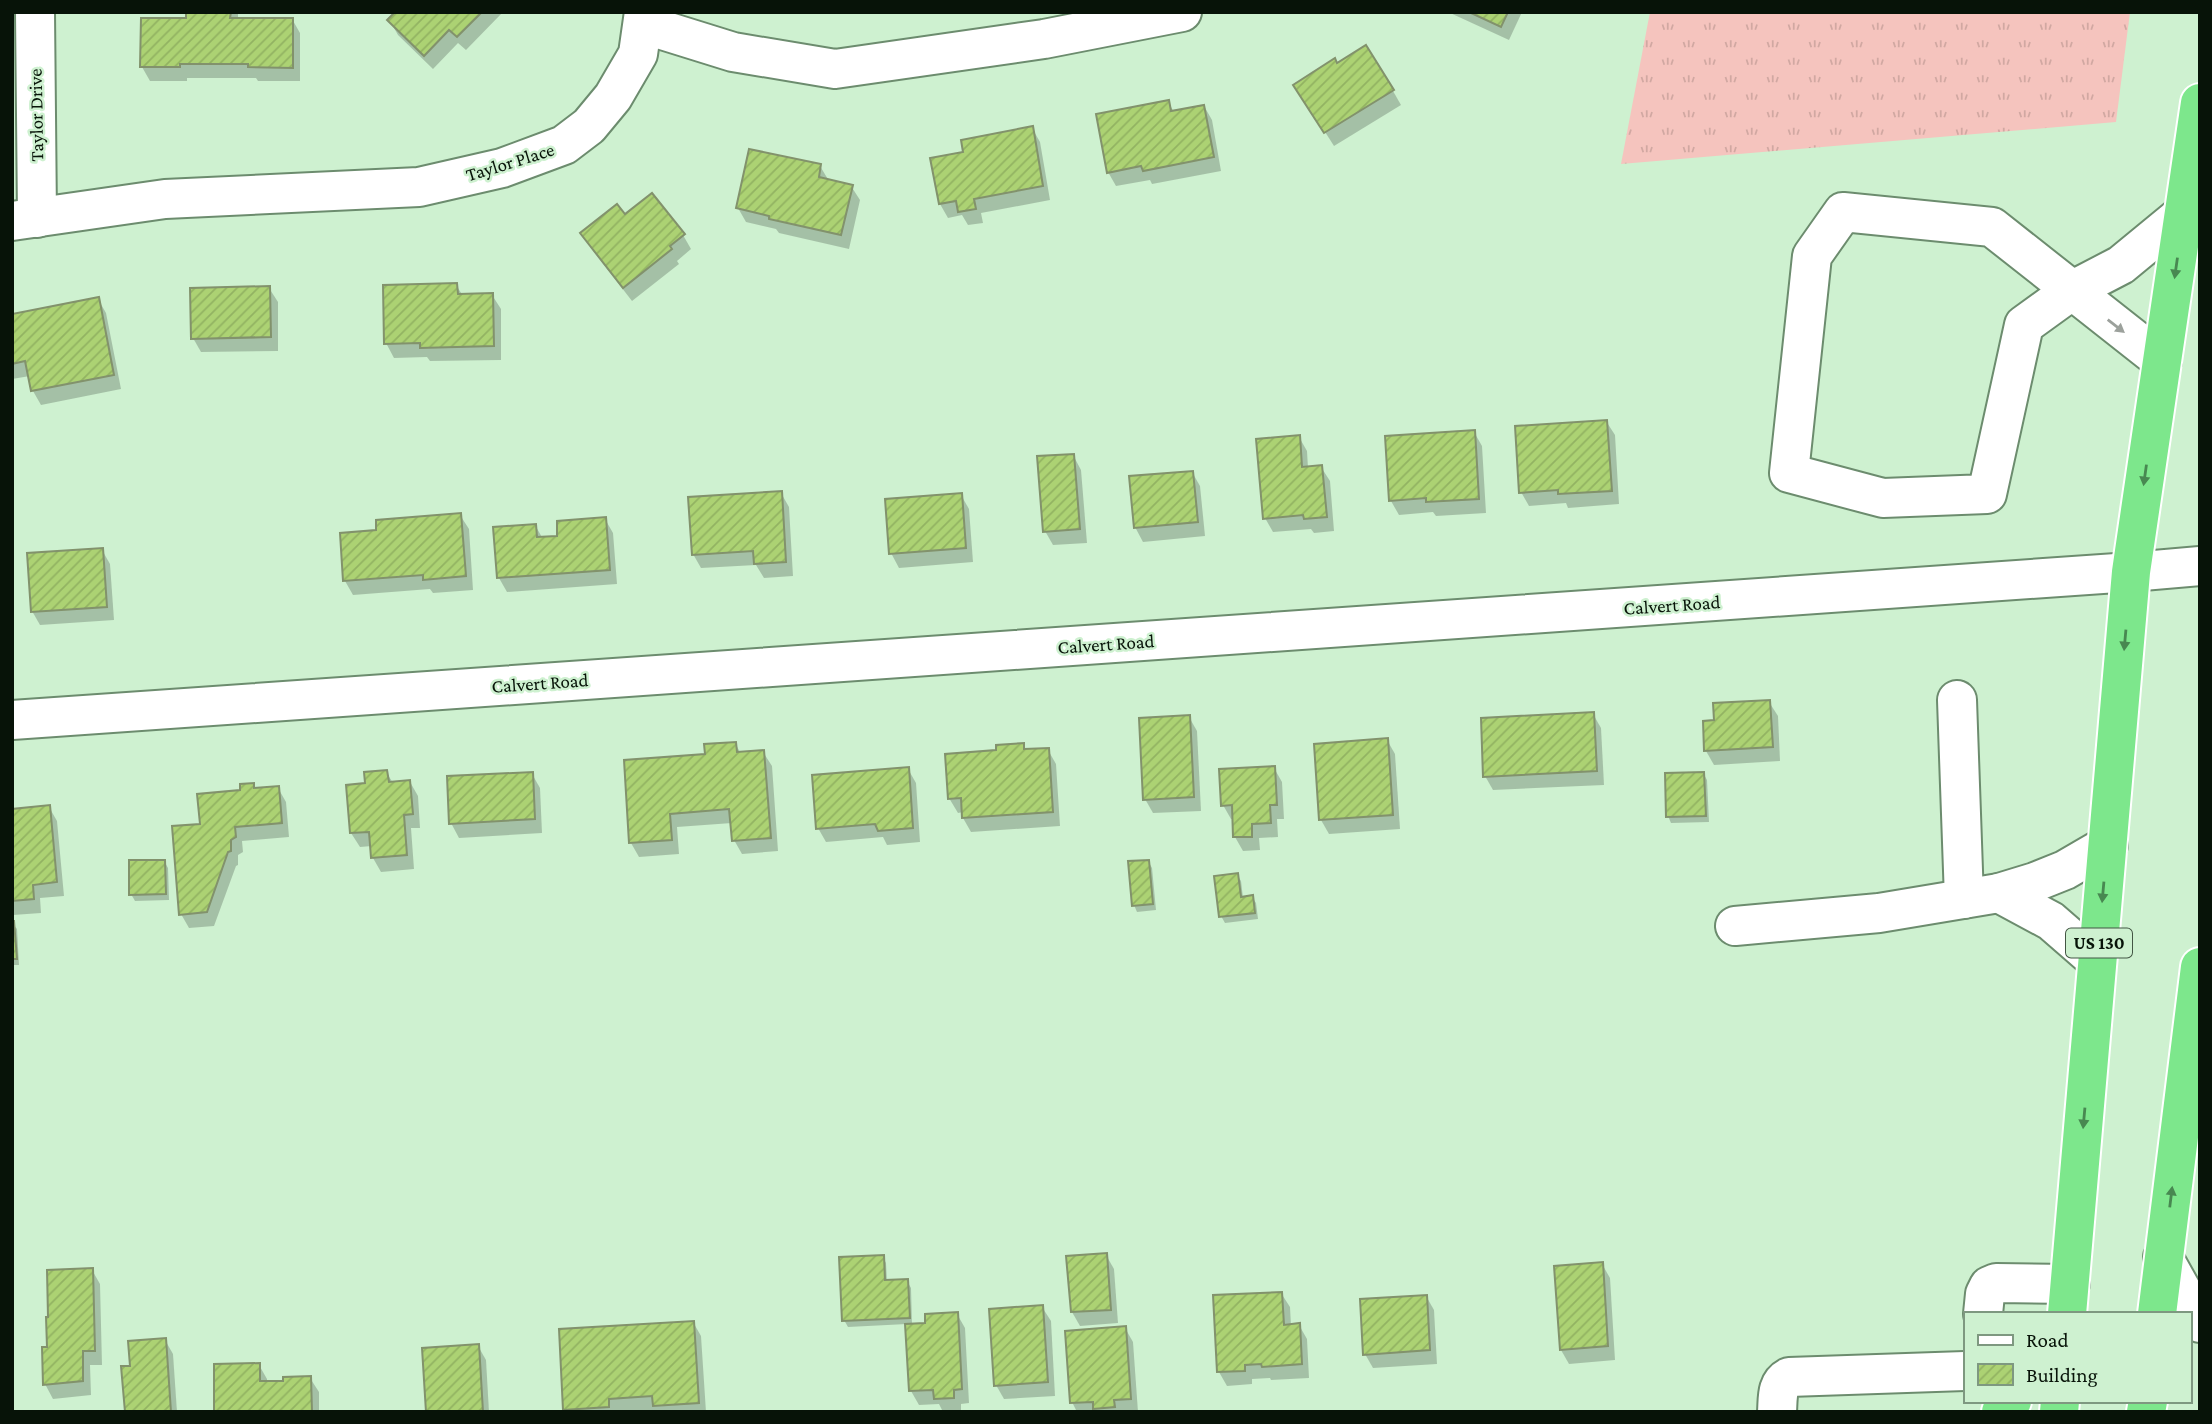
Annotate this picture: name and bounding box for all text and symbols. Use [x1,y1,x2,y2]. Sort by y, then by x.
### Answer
street label: Taylor Drive [25,68,47,162]
street label: Taylor Place [463,139,557,185]
one-way arrow [2170,257,2181,279]
one-way arrow [2107,318,2125,333]
one-way arrow [2139,464,2150,486]
street label: Calvert Road [1623,591,1721,619]
street label: Calvert Road [1057,630,1155,658]
one-way arrow [2119,630,2130,652]
street label: Calvert Road [491,669,589,697]
one-way arrow [2098,881,2109,903]
road number: US 130 [2066,928,2132,958]
one-way arrow [2078,1107,2089,1129]
one-way arrow [2165,1186,2176,1208]
legend [1964,1312,2191,1403]
text: Road [2026,1328,2069,1352]
text: Building [2026,1363,2098,1387]

